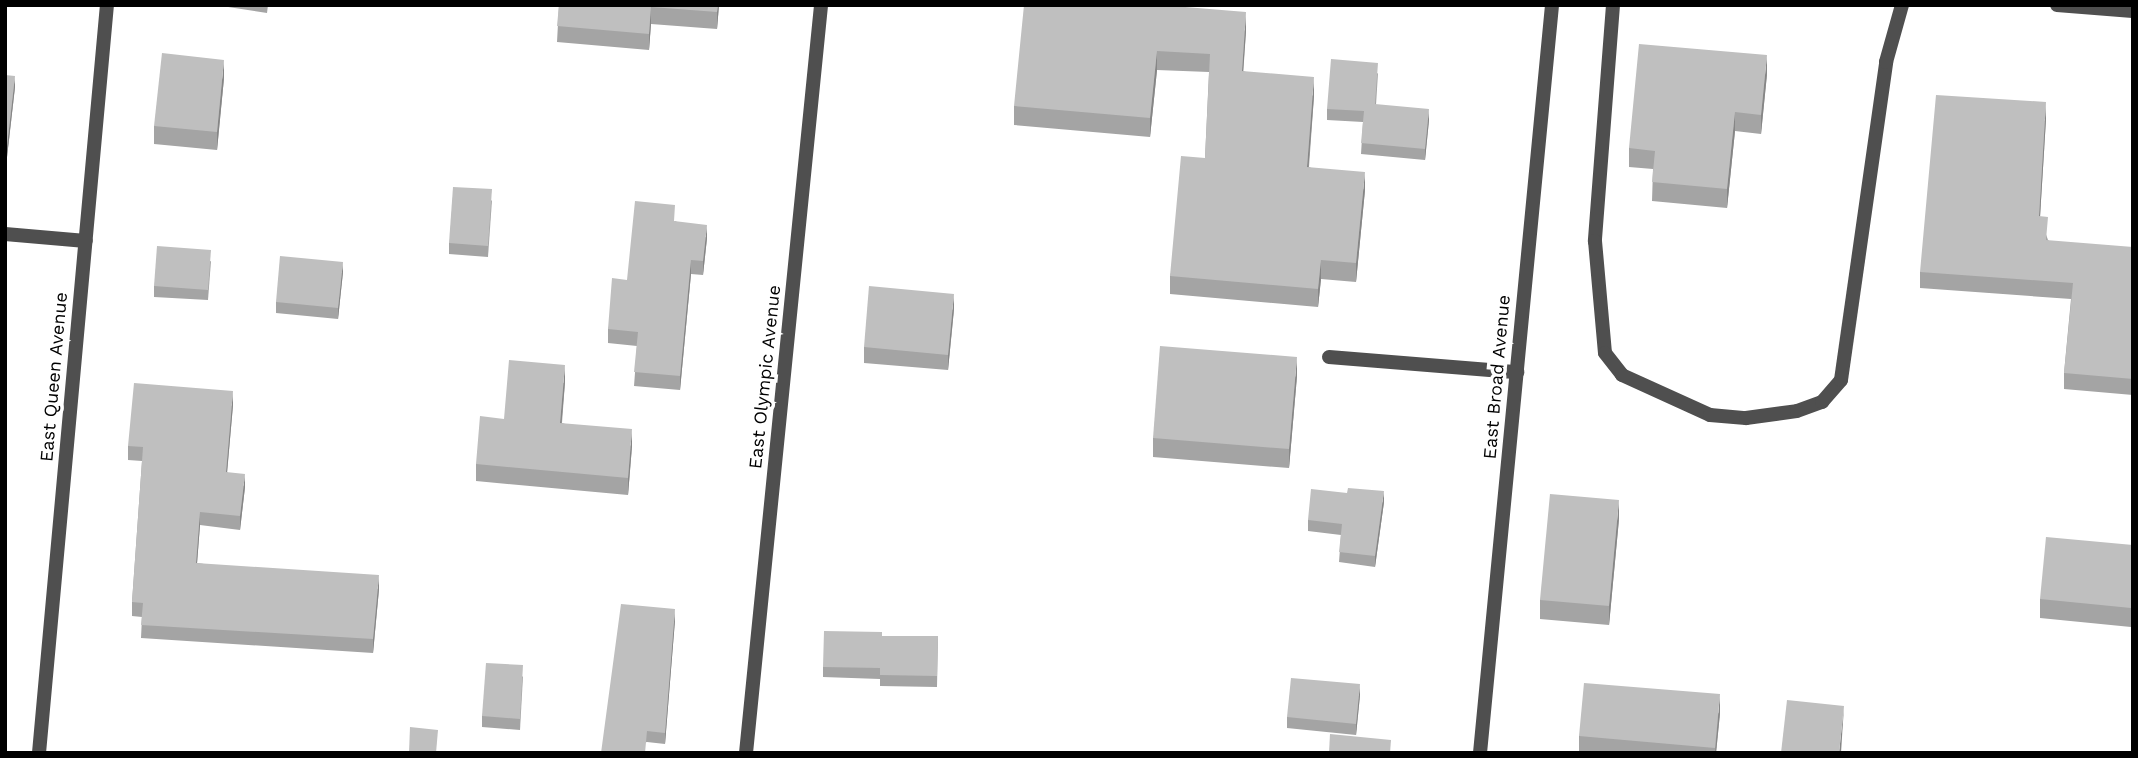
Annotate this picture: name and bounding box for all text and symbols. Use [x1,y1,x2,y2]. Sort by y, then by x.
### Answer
street label: East Olympic Avenue [745,283,785,471]
street label: East Queen Avenue [36,291,72,463]
street label: East Broad Avenue [1479,294,1515,460]

